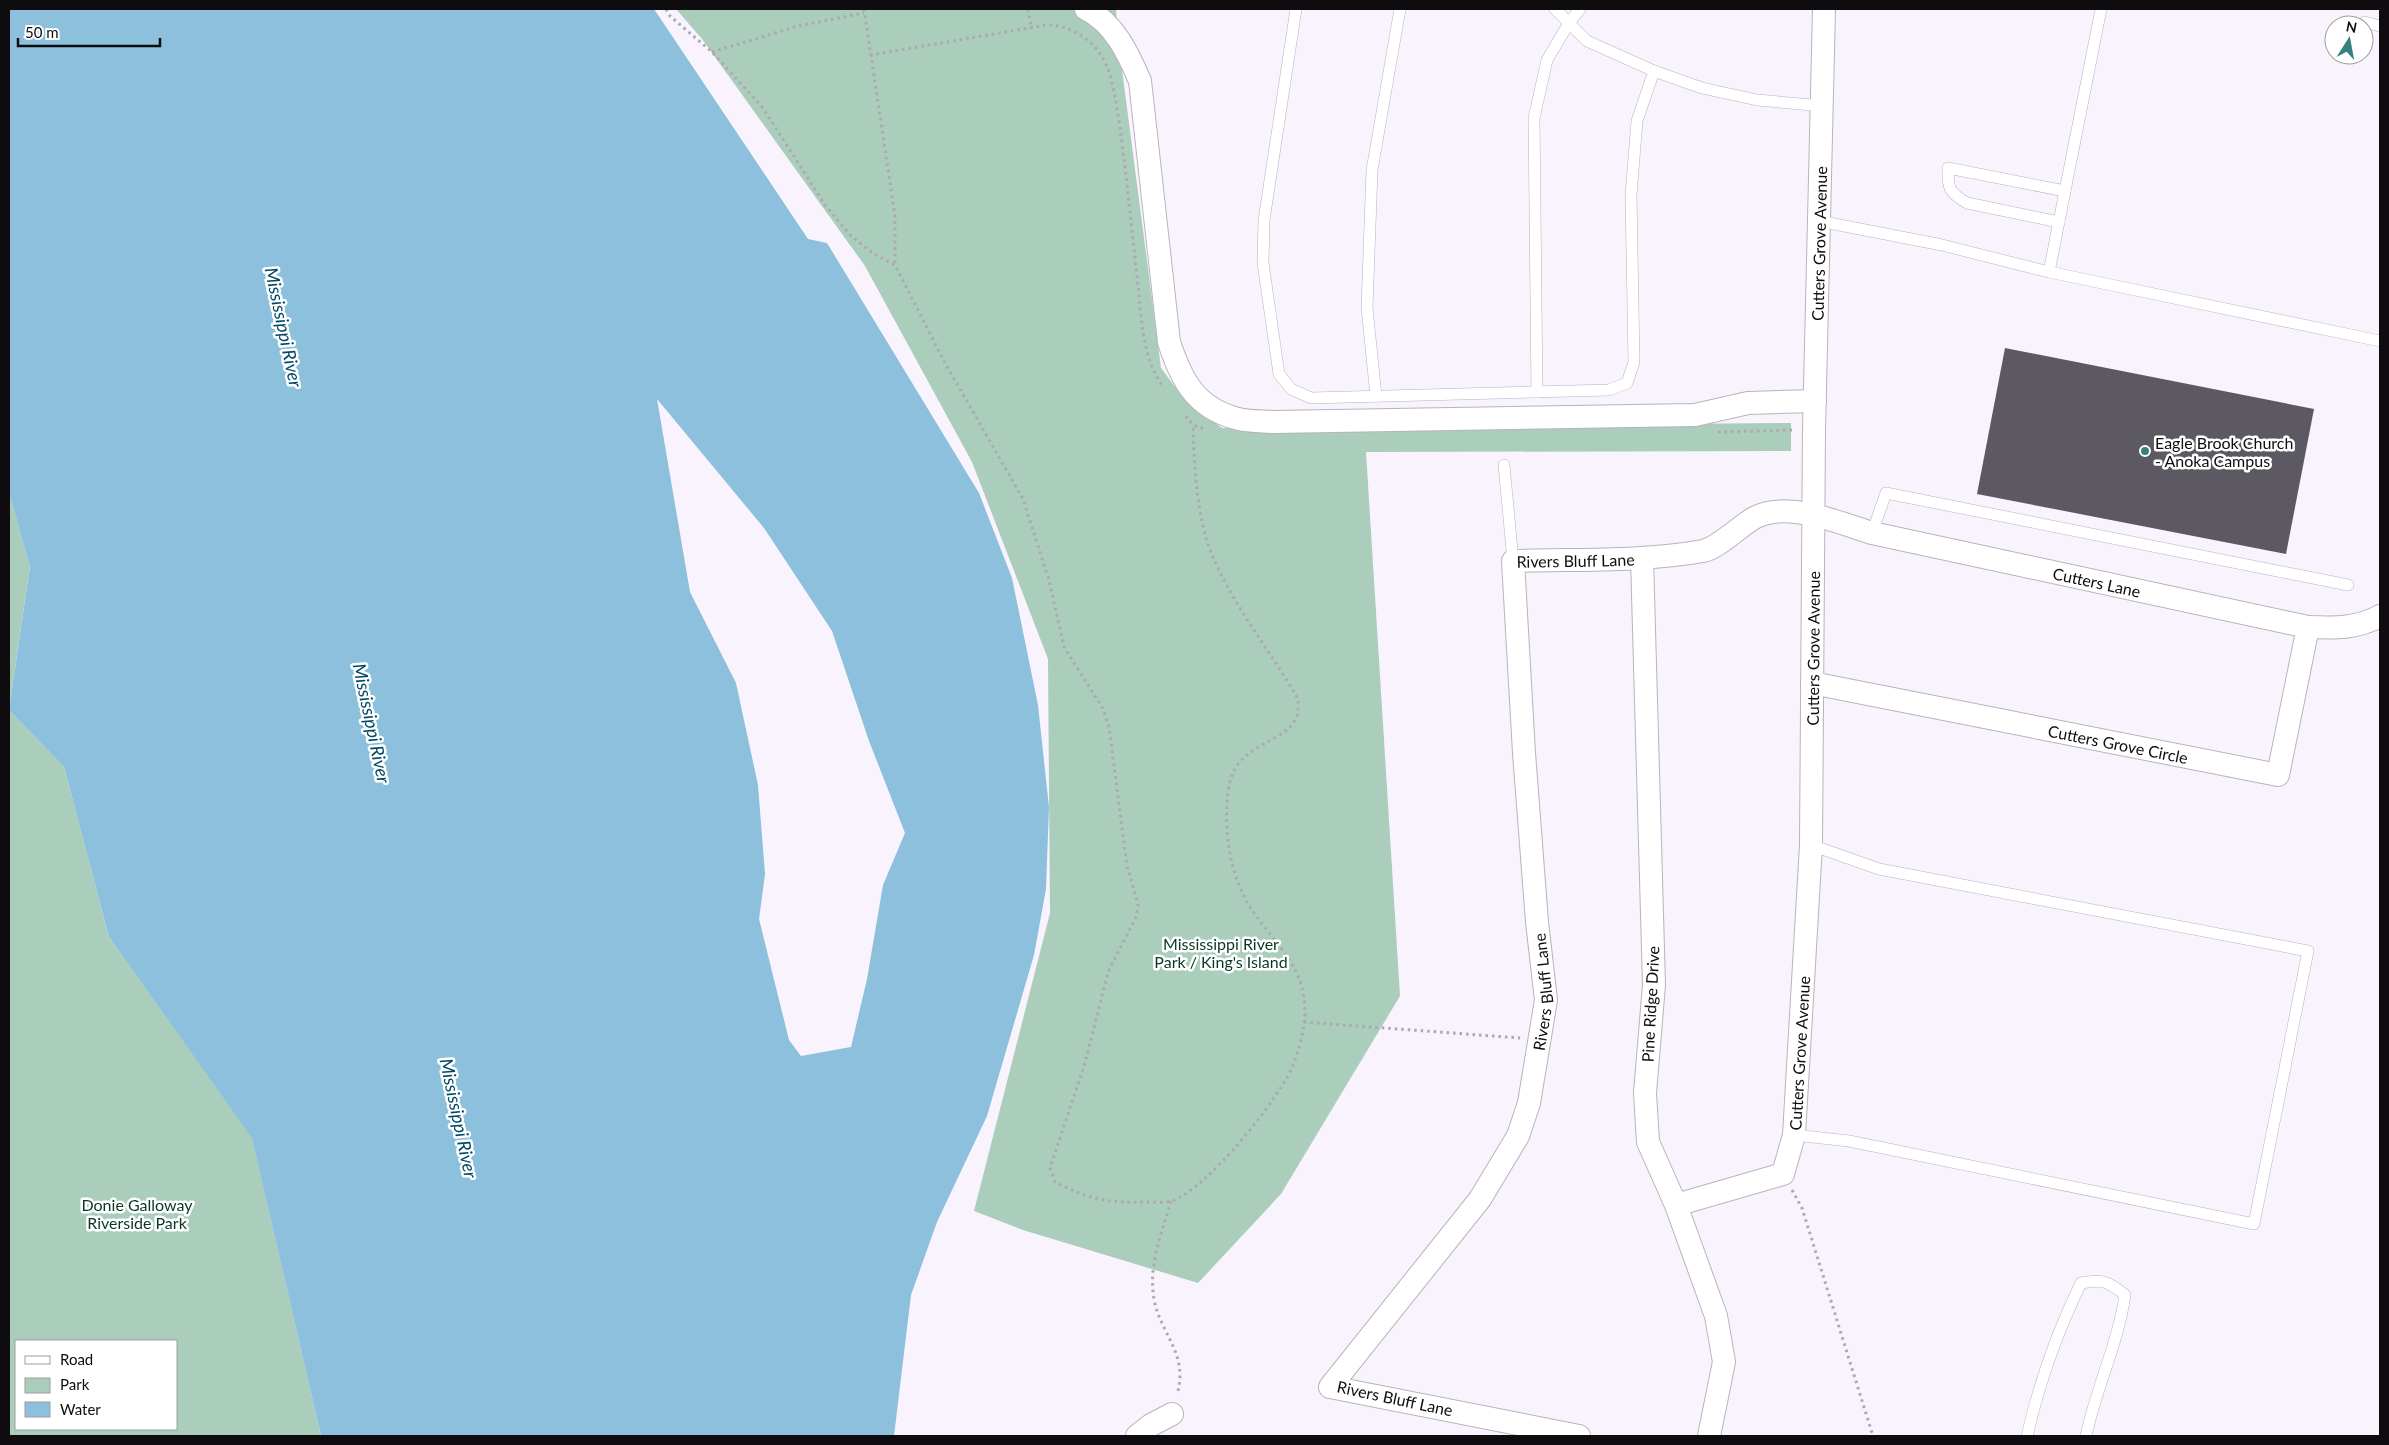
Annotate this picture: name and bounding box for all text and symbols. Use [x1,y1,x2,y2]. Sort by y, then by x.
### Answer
scale bar [18,15,160,47]
north arrow [2324,15,2374,65]
text: N [2345,17,2358,36]
text: 50 m [25,23,59,41]
street label: Cutters Grove Avenue [1807,166,1830,321]
water label: Mississippi River [261,265,308,390]
place label: Eagle Brook Church - Anoka Campus [2155,433,2293,470]
marker: Eagle Brook Church - Anoka Campus [2139,445,2151,457]
street label: Rivers Bluff Lane [1516,549,1635,570]
street label: Cutters Lane [2051,563,2143,600]
street label: Cutters Grove Avenue [1802,571,1822,726]
water label: Mississippi River [349,661,396,786]
street label: Cutters Grove Circle [2047,720,2190,767]
street label: Rivers Bluff Lane [1528,932,1556,1052]
park label: Mississippi River Park / King's Island [1154,934,1288,971]
street label: Pine Ridge Drive [1637,945,1663,1063]
street label: Cutters Grove Avenue [1785,975,1813,1131]
water label: Mississippi River [436,1056,483,1181]
park label: Donie Galloway Riverside Park [81,1195,193,1232]
legend [15,1340,178,1430]
text: Road [60,1350,93,1368]
text: Park [60,1375,90,1393]
street label: Rivers Bluff Lane [1335,1376,1455,1420]
text: Water [60,1400,101,1418]

